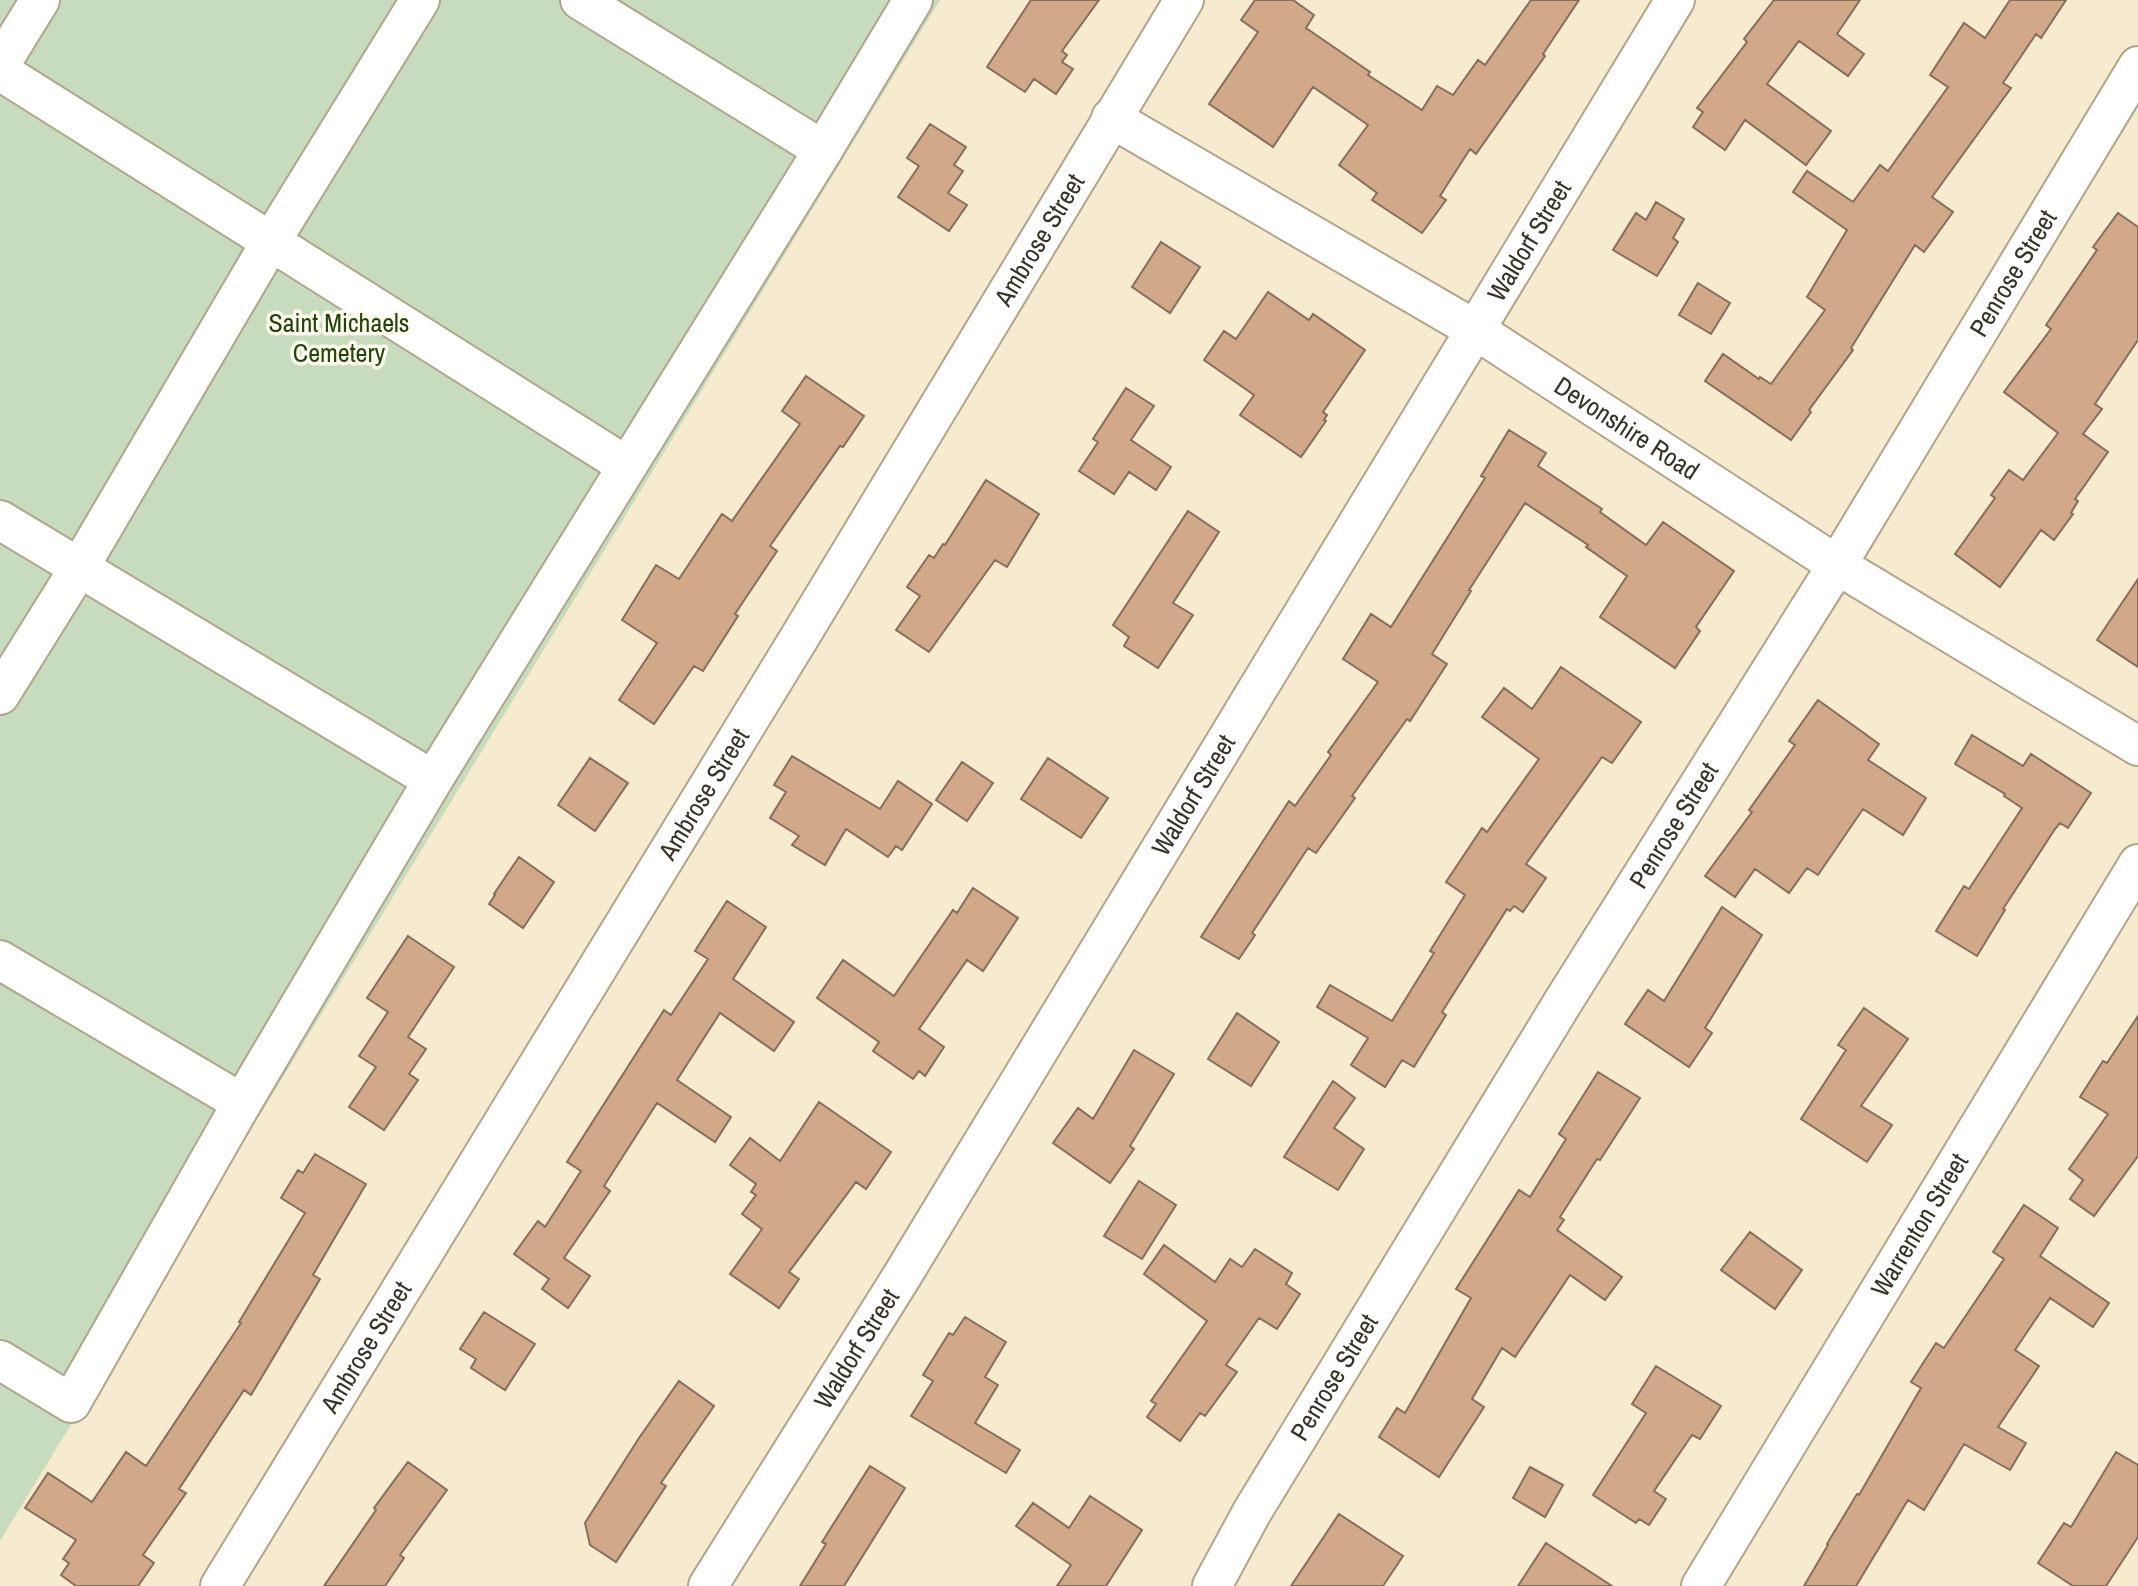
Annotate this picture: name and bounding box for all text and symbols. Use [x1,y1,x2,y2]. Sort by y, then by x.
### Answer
street label: Ambrose Street [985,167,1092,313]
street label: Waldorf Street [1479,173,1579,308]
street label: Penrose Street [1961,203,2064,343]
park label: Saint Michaels Cemetery [268,305,410,370]
street label: Devonshire Road [1548,368,1706,488]
street label: Ambrose Street [649,721,757,867]
street label: Waldorf Street [1143,728,1243,862]
street label: Penrose Street [1621,755,1726,895]
street label: Warrenton Street [1862,1146,1976,1303]
street label: Ambrose Street [311,1274,419,1420]
street label: Waldorf Street [805,1282,907,1415]
street label: Penrose Street [1282,1307,1386,1447]

